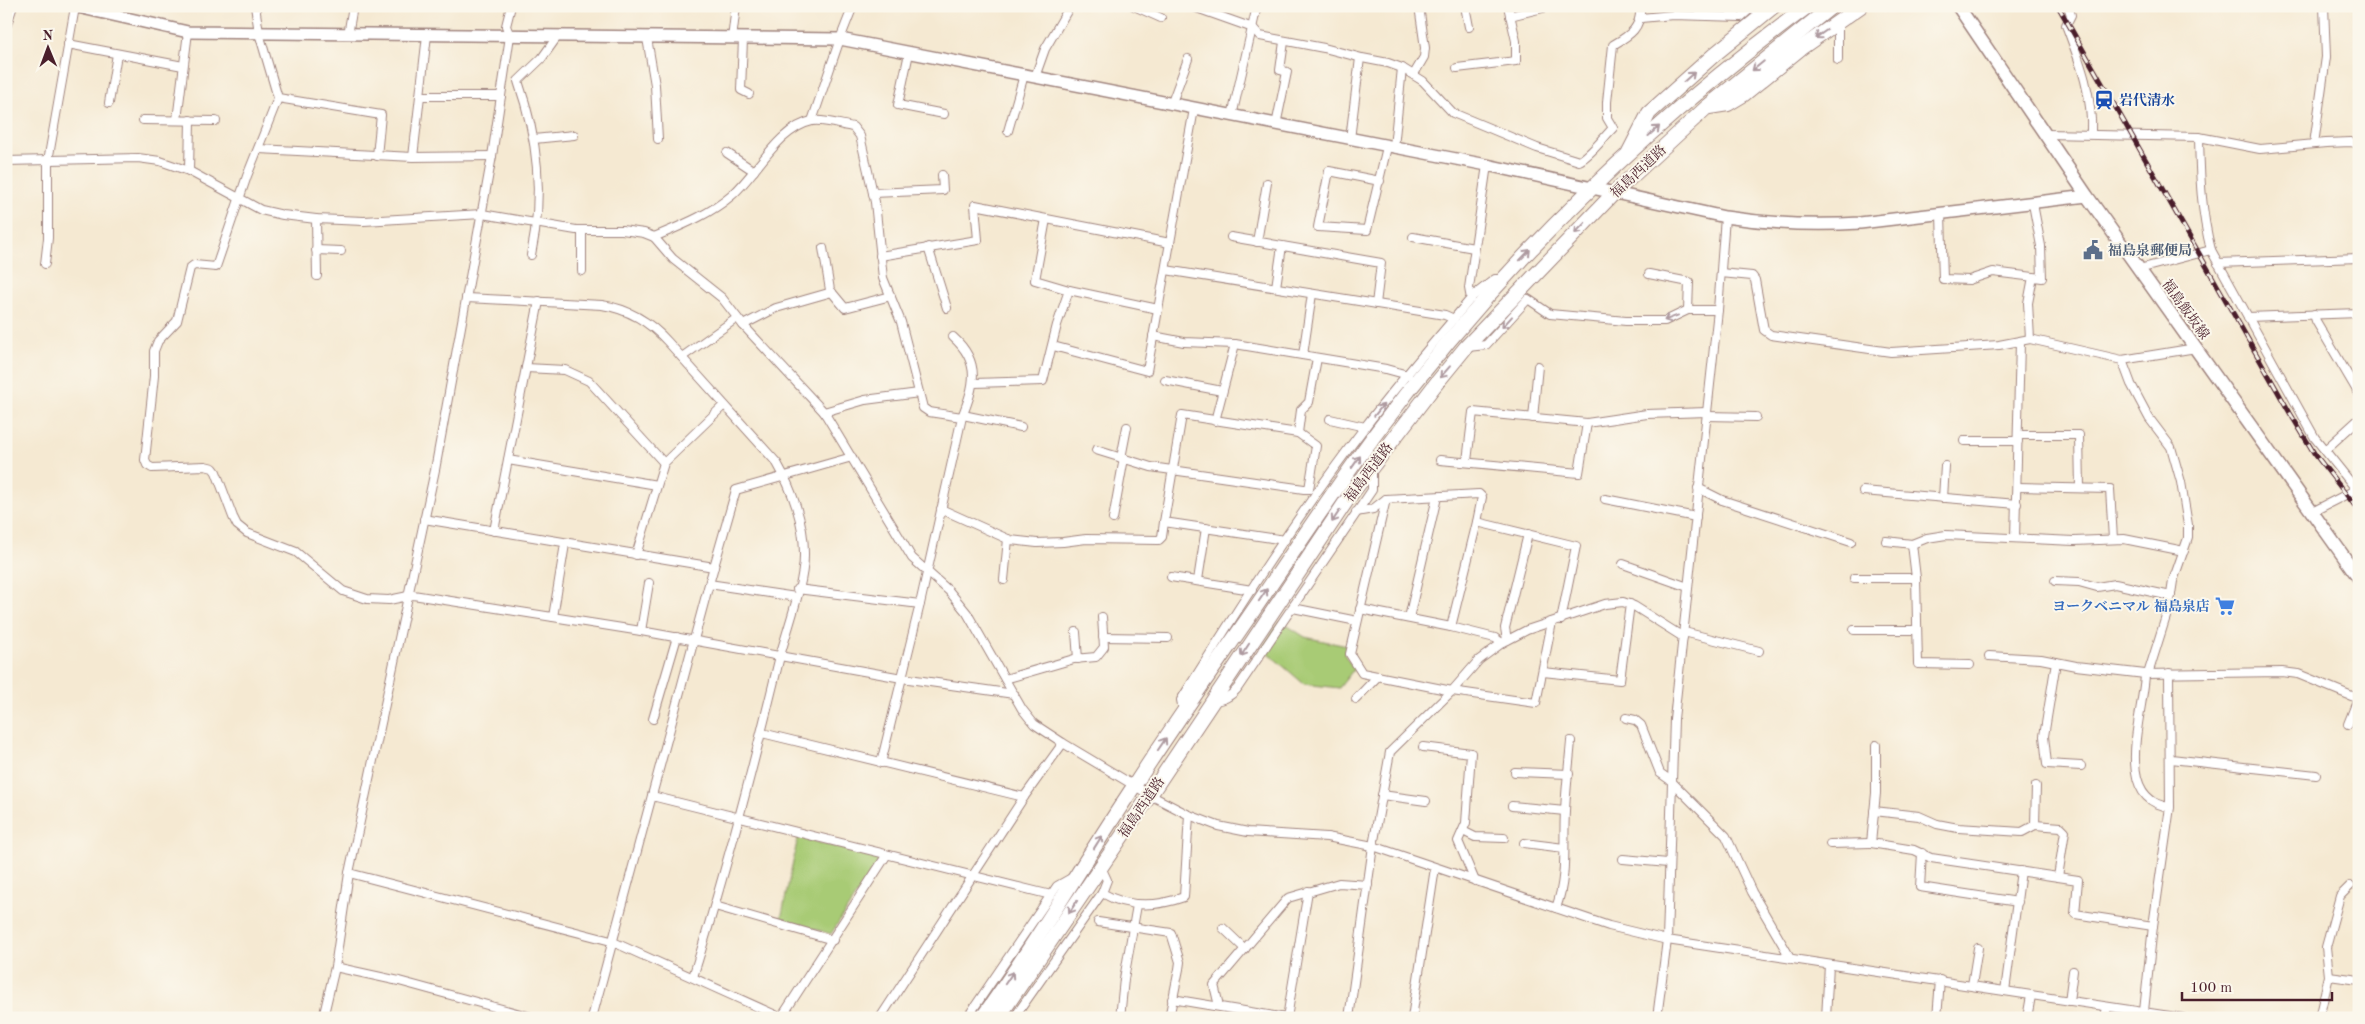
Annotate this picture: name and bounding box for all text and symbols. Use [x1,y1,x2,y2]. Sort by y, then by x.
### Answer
north arrow [22,22,72,72]
text: N [42,29,54,43]
one-way arrow [1815,29,1828,40]
one-way arrow [1752,60,1765,71]
one-way arrow [1683,71,1696,83]
station icon: 岩代清水 [2093,89,2115,111]
place label: 岩代清水 [2119,92,2175,108]
one-way arrow [1648,126,1661,137]
street label: 福島西道路 [1608,142,1669,201]
one-way arrow [1574,222,1586,235]
public building icon: 福島泉郵便局 [2082,239,2104,261]
place label: 福島泉郵便局 [2108,243,2192,258]
one-way arrow [1519,249,1531,262]
street label: 福島飯坂線 [2159,277,2212,342]
one-way arrow [1663,314,1679,323]
one-way arrow [1501,315,1513,328]
one-way arrow [1439,366,1451,379]
one-way arrow [1373,404,1384,417]
street label: 福島西道路 [1341,440,1395,505]
one-way arrow [1351,455,1361,469]
one-way arrow [1331,508,1341,522]
one-way arrow [1258,589,1268,603]
supermarket icon: ヨークベニマル 福島泉店 [2214,595,2236,617]
place label: ヨークベニマル 福島泉店 [2052,599,2210,614]
one-way arrow [1240,643,1250,657]
one-way arrow [1157,738,1167,752]
street label: 福島西道路 [1116,774,1167,840]
one-way arrow [1094,835,1104,849]
one-way arrow [1068,900,1078,914]
scale bar [2182,969,2332,1001]
one-way arrow [1005,971,1015,985]
text: 100 m [2190,981,2232,996]

